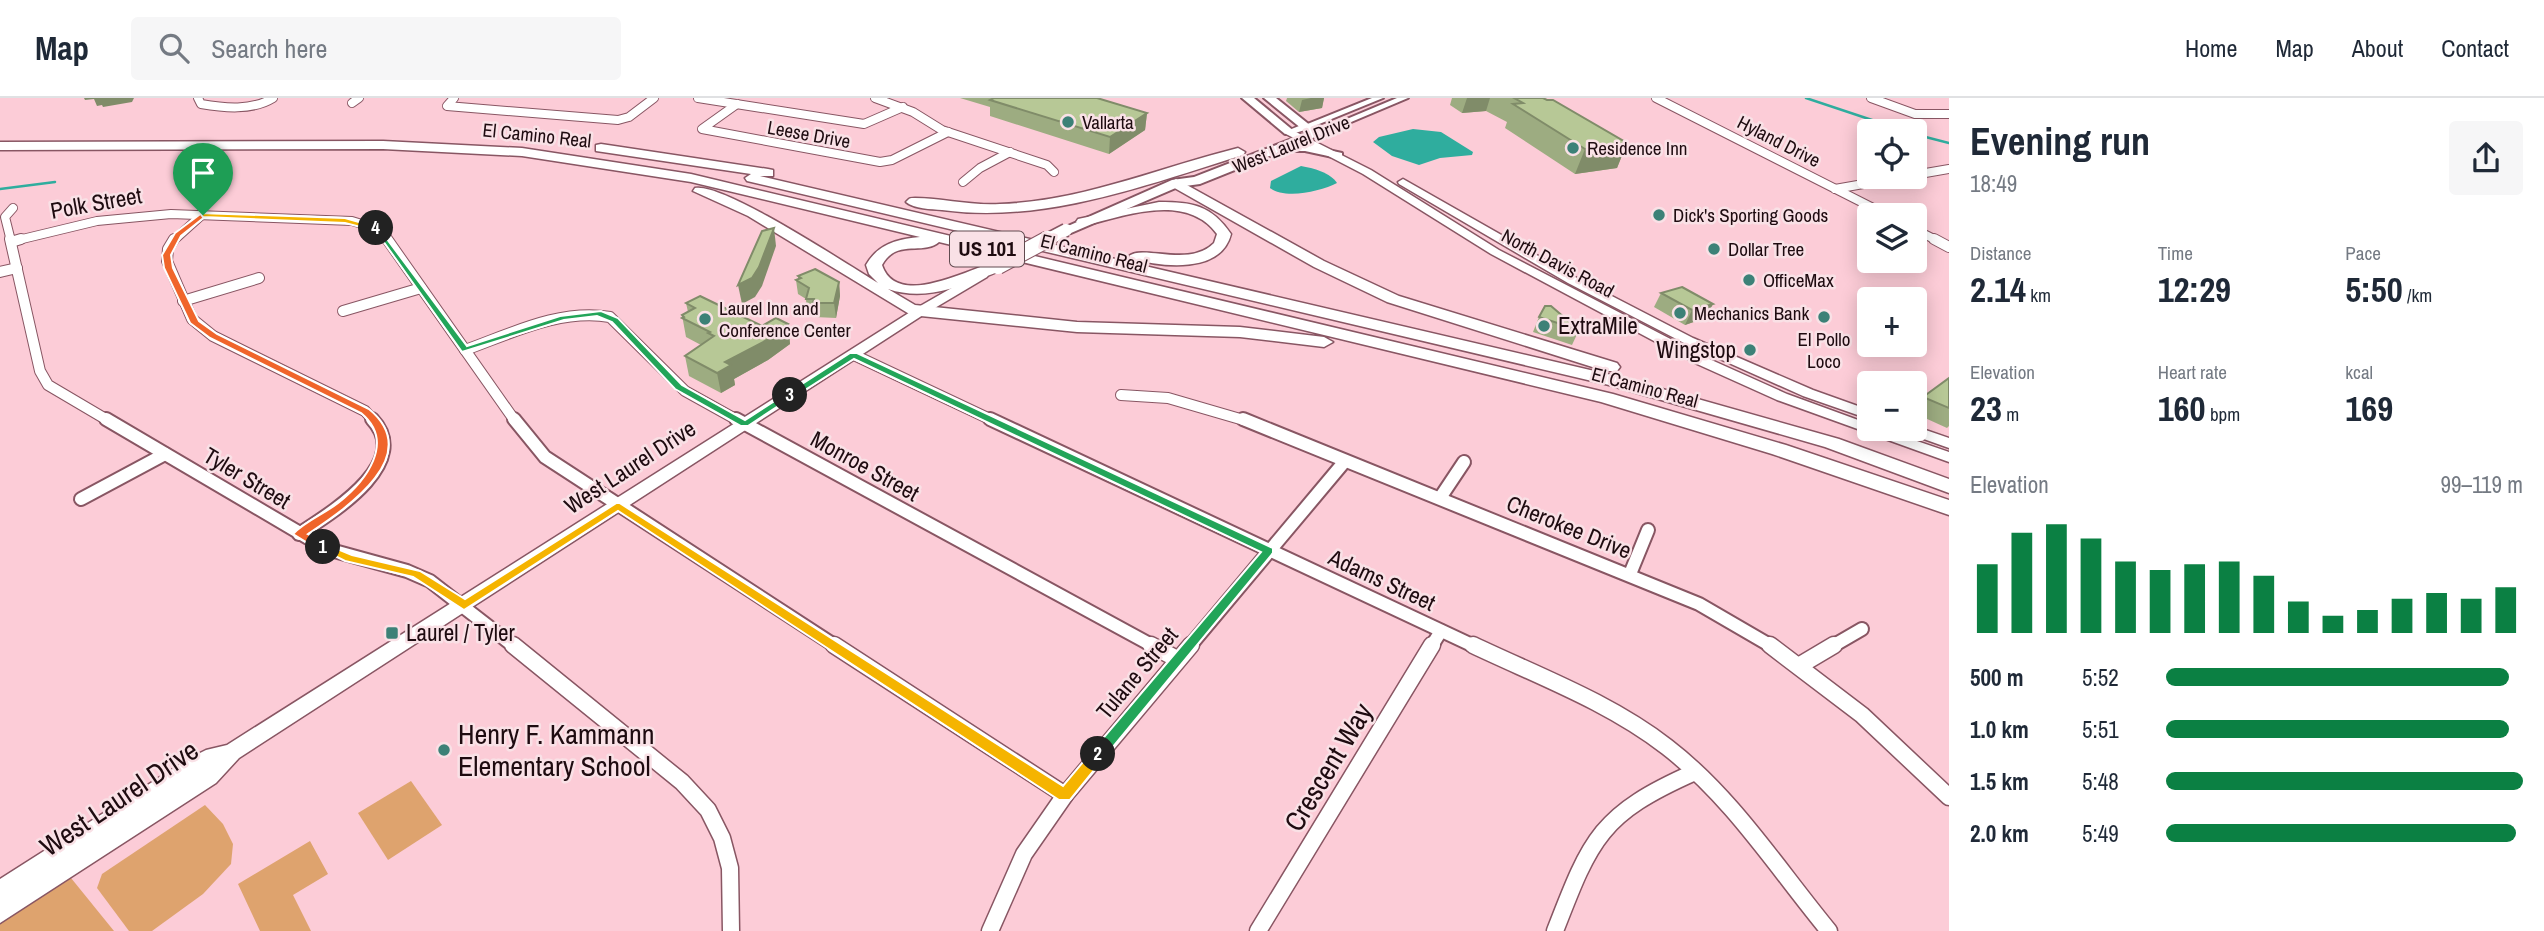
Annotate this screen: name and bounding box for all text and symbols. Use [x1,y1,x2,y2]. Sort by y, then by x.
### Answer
search box [131,17,621,80]
text: Map [35,26,89,70]
icon: search [155,29,193,67]
text: Search here [211,31,327,66]
text: Home [2185,32,2237,64]
text: Map [2275,32,2314,64]
text: About [2352,32,2403,64]
text: Contact [2441,32,2509,64]
place label: Vallarta [1082,109,1134,135]
street label: West Laurel Drive [1228,109,1354,179]
street label: Hyland Drive [1733,109,1825,173]
street label: Leese Drive [765,114,853,154]
marker: Vallarta [1060,114,1076,130]
street label: El Camino Real [481,116,593,154]
text: Evening run [1970,116,2150,167]
map controls [1857,119,1927,441]
button: locate [1857,119,1927,189]
button: share [2449,121,2523,195]
place label: Residence Inn [1587,135,1687,161]
marker: Residence Inn [1565,140,1581,156]
pin [173,143,233,215]
icon: arrive [184,154,222,192]
text: 18:49 [1970,168,2017,199]
street label: Polk Street [48,179,144,226]
place label: Dick's Sporting Goods [1673,202,1829,228]
button: layers [1857,203,1927,273]
marker: Dick's Sporting Goods [1651,207,1667,223]
pin: 4 [358,211,394,246]
text: 4 [371,214,380,240]
street label: North Davis Road [1497,222,1619,304]
street label: El Camino Real [1038,227,1150,279]
road number: US 101 [950,232,1024,266]
place label: Dollar Tree [1728,236,1804,262]
text: Distance [1970,240,2031,266]
text: Time [2158,240,2193,266]
text: Pace [2345,240,2381,266]
marker: Dollar Tree [1706,241,1722,257]
text: 2.14 [1970,266,2026,313]
text: 12:29 [2158,266,2231,313]
text: 5:50 [2345,266,2403,313]
place label: OfficeMax [1763,267,1834,293]
marker: OfficeMax [1741,272,1757,288]
text: km [2026,282,2051,308]
text: /km [2403,282,2432,308]
button: + [1857,287,1927,357]
place label: Laurel Inn and Conference Center [719,295,851,343]
place label: Mechanics Bank [1694,300,1809,326]
marker: Mechanics Bank [1672,305,1688,321]
marker: El Pollo Loco [1816,309,1832,325]
place label: ExtraMile [1558,310,1638,341]
marker: Laurel Inn and Conference Center [697,311,713,327]
marker: ExtraMile [1536,318,1552,334]
place label: El Pollo Loco [1798,326,1850,374]
place label: Wingstop [1656,334,1736,365]
marker: Wingstop [1742,342,1758,358]
text: Elevation [1970,359,2035,385]
text: Heart rate [2158,359,2227,385]
text: kcal [2345,359,2373,385]
street label: El Camino Real [1589,360,1701,414]
button: − [1857,371,1927,441]
pin: 3 [772,378,808,412]
text: 3 [785,381,794,407]
text: 23 [1970,385,2002,432]
text: 160 [2158,385,2206,432]
text: 169 [2345,385,2393,432]
text: m [2002,401,2019,427]
text: bpm [2206,401,2240,427]
street label: West Laurel Drive [558,413,701,521]
street label: Monroe Street [805,423,925,508]
street label: Tyler Street [198,439,297,516]
text: Elevation [1970,469,2049,500]
text: 99–119 m [2440,469,2523,500]
street label: Cherokee Drive [1502,487,1636,566]
pin: 1 [306,530,340,564]
text: 1 [318,533,327,559]
street label: Adams Street [1323,541,1441,618]
place label: Laurel / Tyler [406,617,515,648]
street label: Tulane Street [1089,620,1184,725]
marker: Laurel / Tyler [384,625,400,641]
text: 500 m [1970,662,2023,693]
text: 5:52 [2082,662,2119,693]
street label: Crescent Way [1275,695,1381,838]
text: 1.0 km [1970,714,2029,745]
text: 5:51 [2082,714,2119,745]
place label: Henry F. Kammann Elementary School [458,715,655,785]
street label: West Laurel Drive [32,731,206,865]
pin: 2 [1080,736,1116,772]
text: 2 [1093,740,1102,766]
marker: Henry F. Kammann Elementary School [436,742,452,758]
text: 1.5 km [1970,766,2029,797]
text: 5:48 [2082,766,2119,797]
text: 2.0 km [1970,818,2029,849]
text: 5:49 [2082,818,2119,849]

